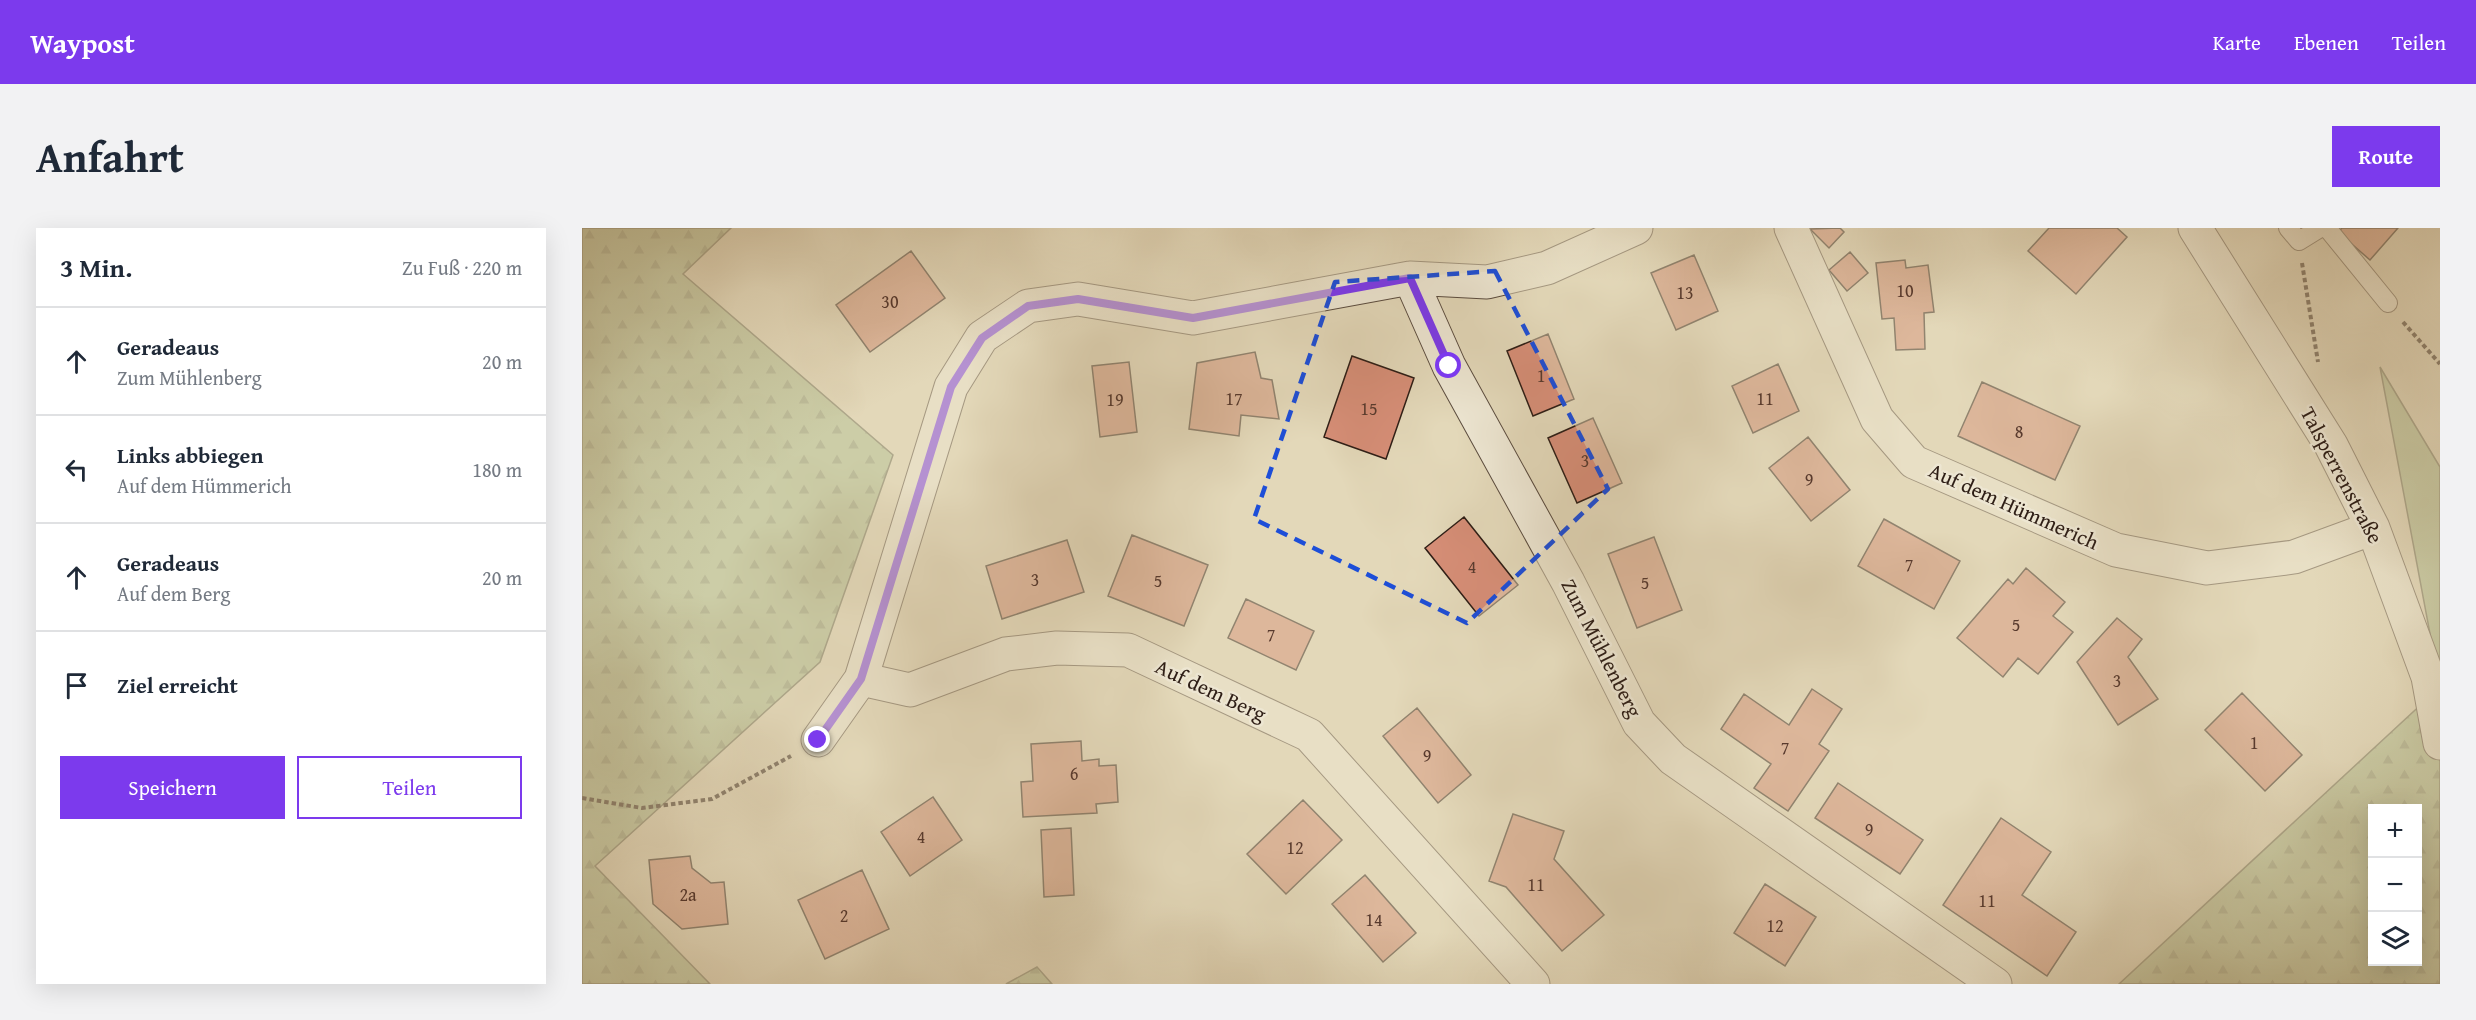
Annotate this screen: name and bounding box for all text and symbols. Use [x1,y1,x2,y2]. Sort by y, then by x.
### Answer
text: Waypost [30,22,135,63]
text: Karte [2213,27,2261,58]
text: Ebenen [2294,27,2359,58]
text: Teilen [2392,27,2446,58]
text: Anfahrt [36,126,184,187]
button: Route [2332,126,2440,187]
text: 3 Min. [60,248,132,287]
text: Zu Fuß · 220 m [402,253,522,282]
house number: 10 [1896,277,1914,304]
house number: 13 [1676,279,1694,306]
house number: 30 [881,288,899,315]
text: Geradeaus [117,331,219,363]
icon: ahead [60,345,93,378]
text: 20 m [482,347,522,376]
route start [1435,352,1461,378]
house number: 1 [1537,362,1545,389]
text: Zum Mühlenberg [117,363,262,392]
house number: 17 [1225,385,1243,412]
house number: 11 [1756,385,1774,412]
house number: 19 [1106,386,1124,413]
house number: 15 [1360,395,1378,422]
street label: Talsperrenstraße [2293,401,2391,549]
house number: 8 [2015,418,2023,445]
text: Links abbiegen [117,439,263,471]
house number: 3 [1581,447,1589,474]
icon: left [60,453,93,486]
text: 180 m [472,455,522,484]
street label: Auf dem Hümmerich [1924,455,2104,557]
house number: 9 [1805,466,1813,493]
text: Auf dem Hümmerich [117,471,291,500]
text: Geradeaus [117,547,219,579]
house number: 7 [1905,551,1913,578]
house number: 4 [1468,553,1476,580]
icon: ahead [60,561,93,594]
text: 20 m [482,563,522,592]
house number: 3 [1031,566,1039,593]
house number: 5 [1154,567,1162,594]
house number: 5 [1641,569,1649,596]
street label: Zum Mühlenberg [1554,573,1651,723]
text: Auf dem Berg [117,579,231,608]
house number: 5 [2012,611,2020,638]
house number: 7 [1267,621,1275,648]
street label: Auf dem Berg [1150,651,1272,729]
house number: 3 [2113,667,2121,694]
icon: arrive [60,669,93,702]
text: Ziel erreicht [117,669,238,701]
route end [804,726,830,752]
house number: 1 [2250,729,2258,756]
house number: 7 [1781,734,1789,761]
house number: 9 [1423,742,1431,769]
button: Speichern [60,756,285,819]
button: Teilen [297,756,522,819]
house number: 6 [1070,760,1078,787]
map controls [2368,804,2422,966]
button: + [2368,804,2422,858]
house number: 9 [1865,816,1873,843]
house number: 4 [917,823,925,850]
house number: 12 [1286,834,1304,861]
button: − [2368,858,2422,912]
house number: 11 [1527,871,1545,898]
house number: 2a [679,881,697,908]
house number: 11 [1978,887,1996,914]
house number: 2 [840,902,848,929]
house number: 14 [1365,906,1383,933]
house number: 12 [1766,912,1784,939]
button: layers [2368,912,2422,966]

